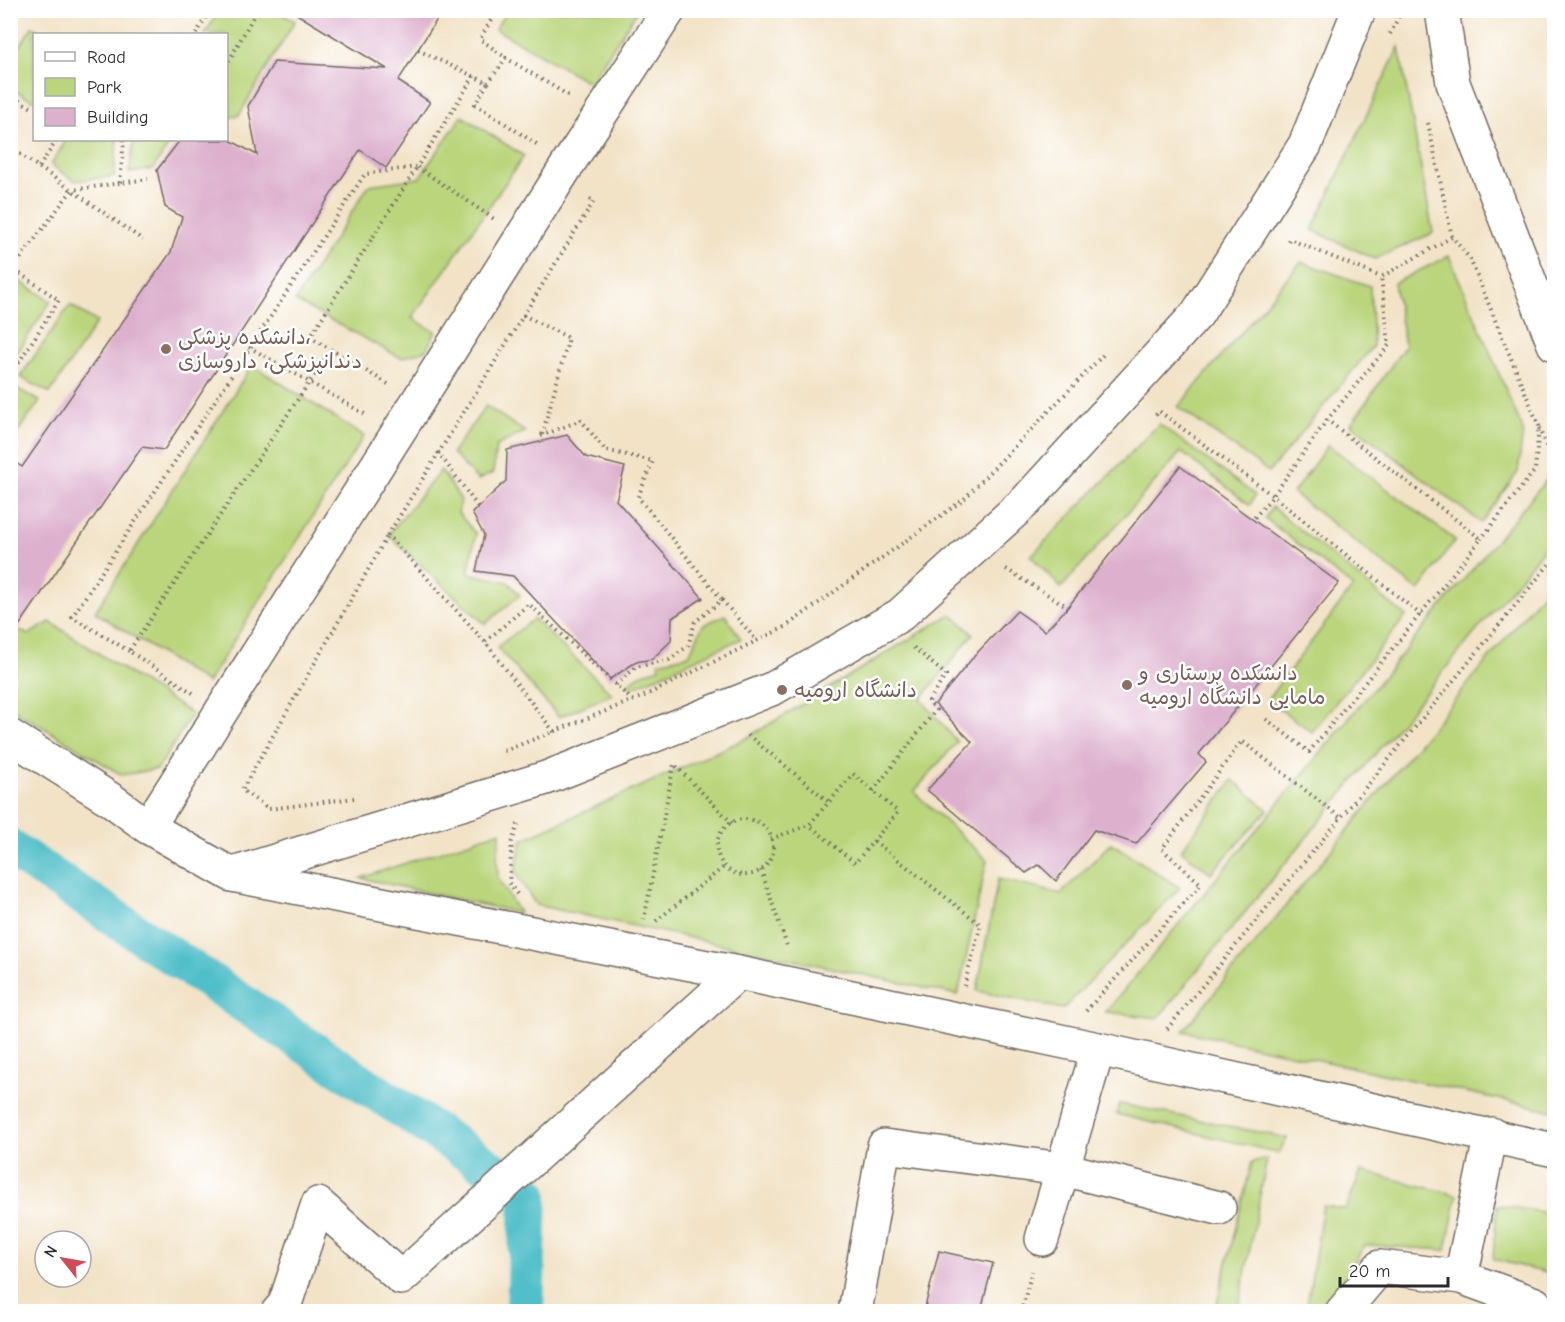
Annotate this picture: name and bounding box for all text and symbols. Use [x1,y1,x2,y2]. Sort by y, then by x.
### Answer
legend [33,33,228,141]
text: Road [87,47,126,68]
text: Park [87,77,122,98]
text: Building [87,107,149,128]
place label: دانشکده پزشکی، دندانپزشکی، داروسازی [178,325,362,375]
marker: دانشکده پزشکی، دندانپزشکی، داروسازی [159,342,173,356]
place label: دانشکده پرستاری و مامایی دانشگاه ارومیه [1137,661,1326,711]
place label: دانشگاه ارومیه [794,678,917,702]
marker: دانشکده پرستاری و مامایی دانشگاه ارومیه [1120,678,1134,692]
marker: دانشگاه ارومیه [775,683,789,697]
north arrow [33,1229,93,1289]
text: N [41,1243,61,1261]
scale bar [1340,1250,1448,1288]
text: 20 m [1349,1261,1390,1282]

